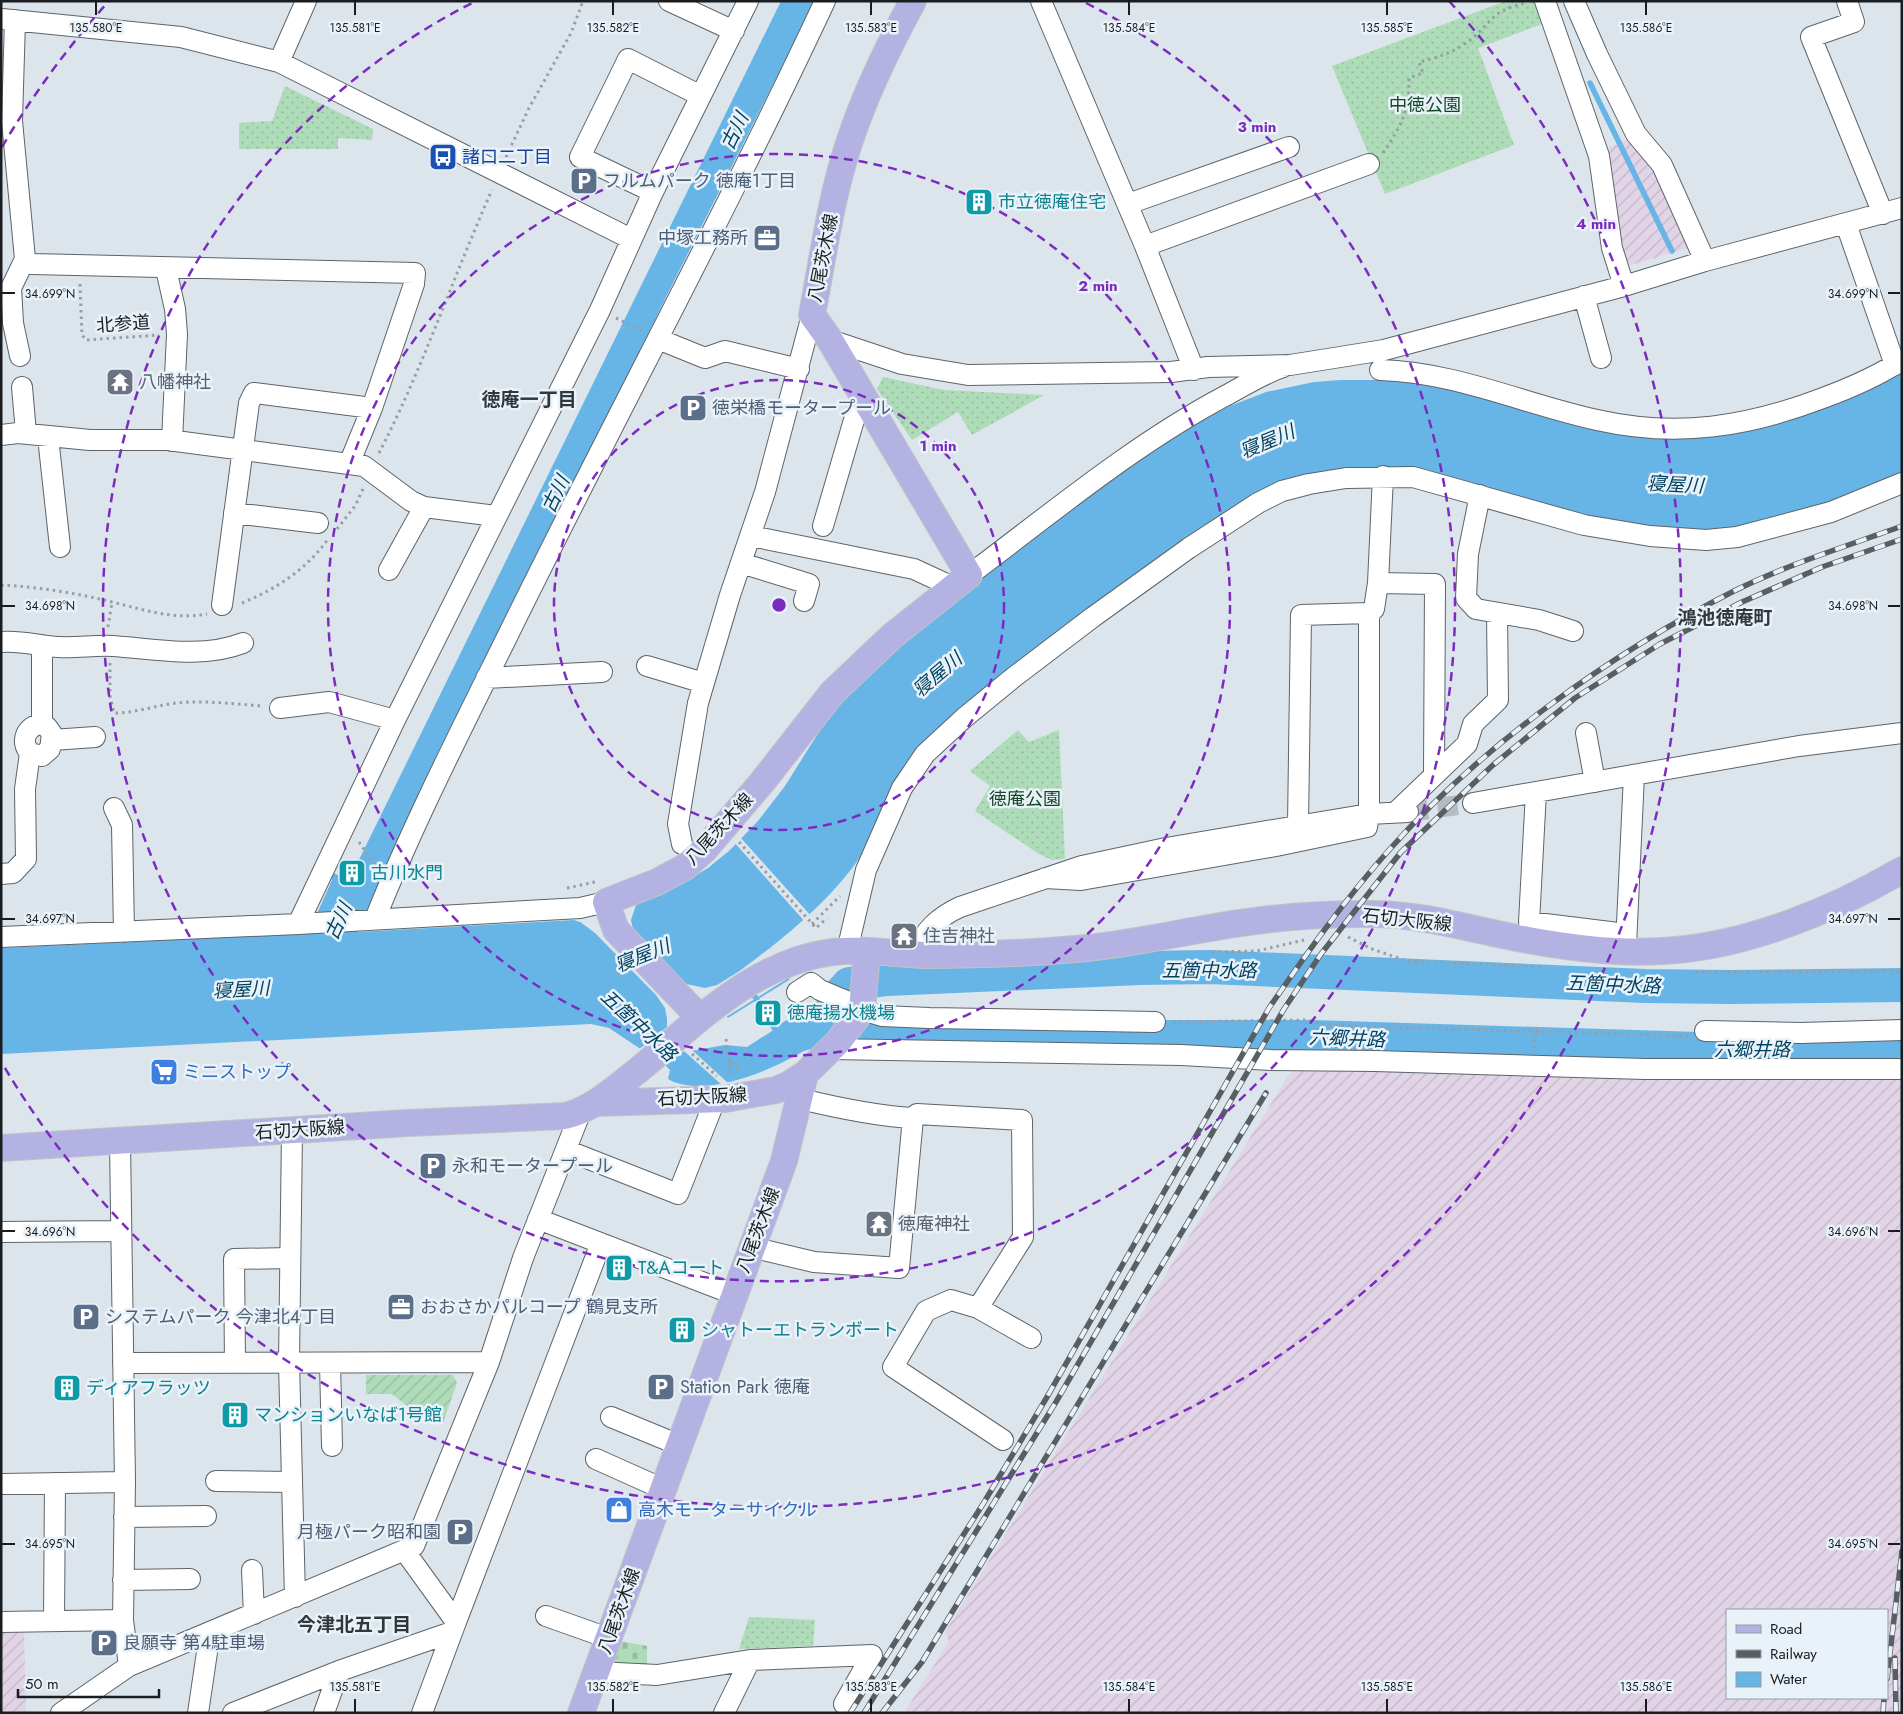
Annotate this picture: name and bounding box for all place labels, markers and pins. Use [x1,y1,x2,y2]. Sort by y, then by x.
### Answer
bus stop icon: 諸口二丁目 [428,142,458,172]
place label: 諸口二丁目 [462,144,552,170]
parking icon: フルムパーク 徳庵1丁目 [569,166,599,196]
place label: フルムパーク 徳庵1丁目 [603,168,796,194]
building icon: 市立徳庵住宅 [964,187,994,217]
place label: 市立徳庵住宅 [998,189,1106,215]
office icon: 中塚工務所 [752,223,782,253]
place label: 中塚工務所 [658,225,748,251]
temple icon: 八幡神社 [105,367,135,397]
place label: 八幡神社 [139,369,211,395]
parking icon: 徳栄橋モータープール [678,393,708,423]
place label: 徳栄橋モータープール [712,395,891,421]
centre of rings [770,596,788,614]
building icon: 古川水門 [337,858,367,888]
place label: 古川水門 [371,860,443,886]
temple icon: 住吉神社 [889,921,919,951]
place label: 住吉神社 [923,923,995,949]
building icon: 徳庵揚水機場 [753,998,783,1028]
place label: 徳庵揚水機場 [787,1000,895,1026]
supermarket icon: ミニストップ [149,1057,179,1087]
place label: ミニストップ [183,1059,291,1085]
parking icon: 永和モータープール [418,1151,448,1181]
place label: 永和モータープール [452,1153,613,1179]
temple icon: 徳庵神社 [864,1209,894,1239]
place label: 徳庵神社 [898,1211,970,1237]
building icon: T&Aコート [604,1253,634,1283]
place label: T&Aコート [638,1255,724,1281]
office icon: おおさかパルコープ 鶴見支所 [386,1292,416,1322]
place label: おおさかパルコープ 鶴見支所 [420,1294,658,1320]
parking icon: システムパーク 今津北4丁目 [71,1302,101,1332]
place label: システムパーク 今津北4丁目 [105,1304,336,1330]
building icon: シャトーエトランボート [667,1315,697,1345]
place label: シャトーエトランボート [701,1317,899,1343]
parking icon: Station Park 徳庵 [646,1372,676,1402]
building icon: ディアフラッツ [52,1373,82,1403]
place label: Station Park 徳庵 [680,1374,810,1400]
place label: ディアフラッツ [86,1375,211,1401]
building icon: マンションいなば1号館 [220,1400,250,1430]
place label: マンションいなば1号館 [254,1402,442,1428]
shop icon: 高木モーターサイクル [604,1495,634,1525]
place label: 高木モーターサイクル [638,1497,817,1523]
parking icon: 月極パーク昭和園 [445,1517,475,1547]
place label: 月極パーク昭和園 [297,1519,441,1545]
parking icon: 良願寺 第4駐車場 [89,1628,119,1658]
place label: 良願寺 第4駐車場 [123,1630,265,1656]

